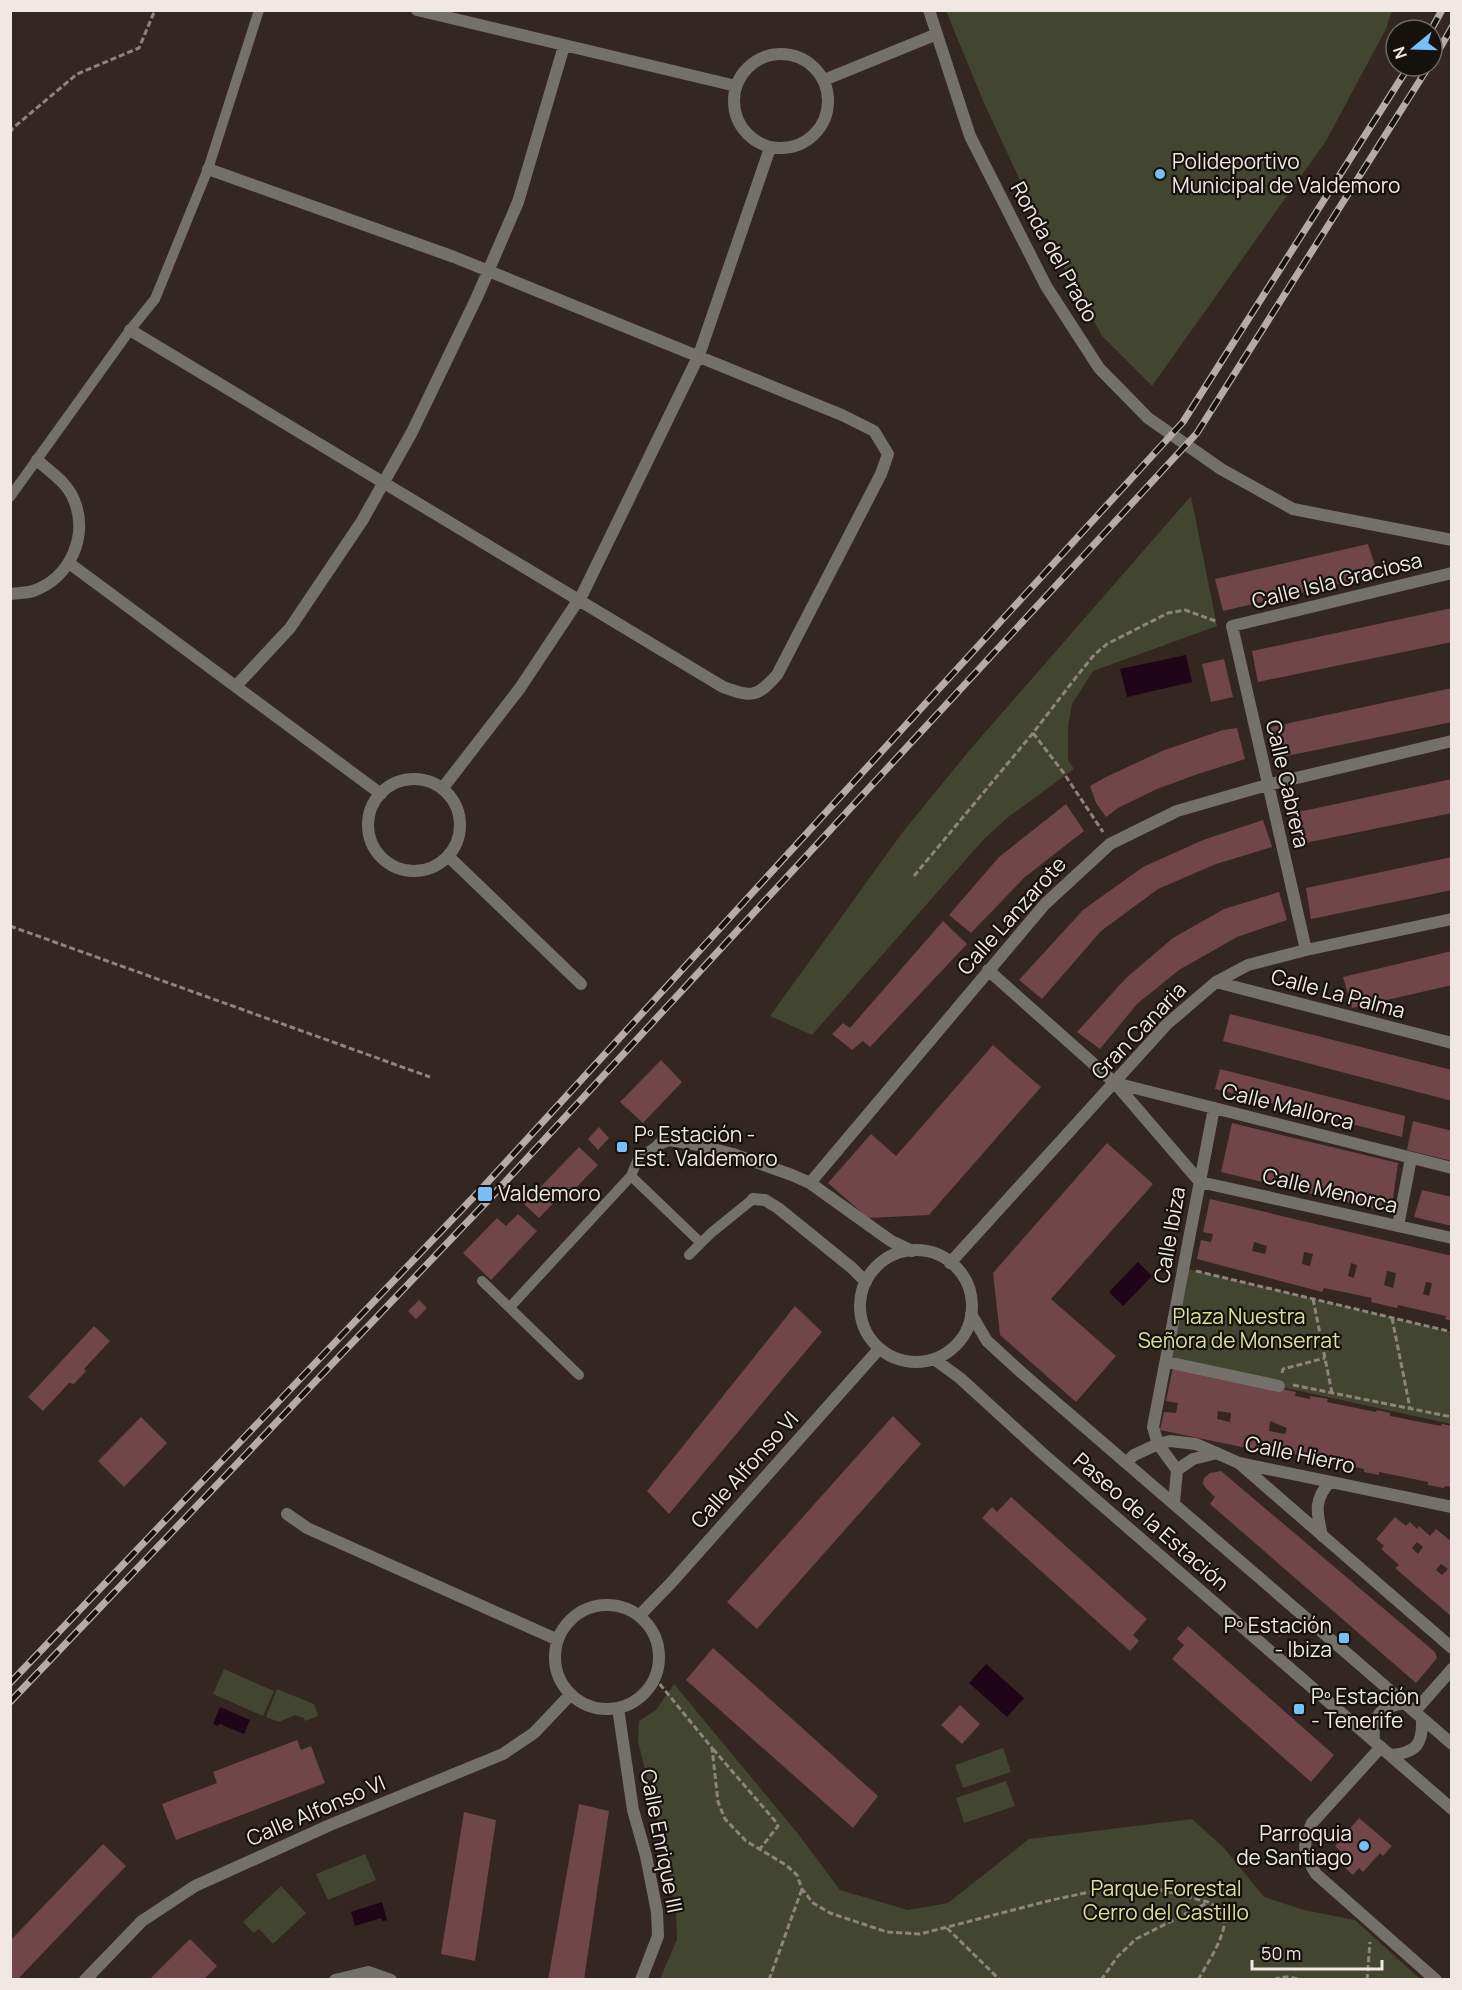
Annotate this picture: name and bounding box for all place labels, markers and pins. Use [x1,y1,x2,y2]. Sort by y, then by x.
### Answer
place label: Polideportivo Municipal de Valdemoro [1172,147,1400,199]
marker: Polideportivo Municipal de Valdemoro [1153,167,1167,181]
place label: Pº Estación - Est. Valdemoro [634,1120,778,1172]
marker: Pº Estación - Est. Valdemoro [615,1140,629,1154]
place label: Valdemoro [498,1179,601,1207]
marker: Valdemoro [476,1185,494,1203]
place label: Pº Estación - Ibiza [1224,1611,1332,1663]
marker: Pº Estación - Ibiza [1337,1631,1351,1645]
place label: Pº Estación - Tenerife [1311,1682,1419,1734]
marker: Pº Estación - Tenerife [1292,1702,1306,1716]
place label: Parroquia de Santiago [1236,1819,1352,1871]
marker: Parroquia de Santiago [1357,1839,1371,1853]

